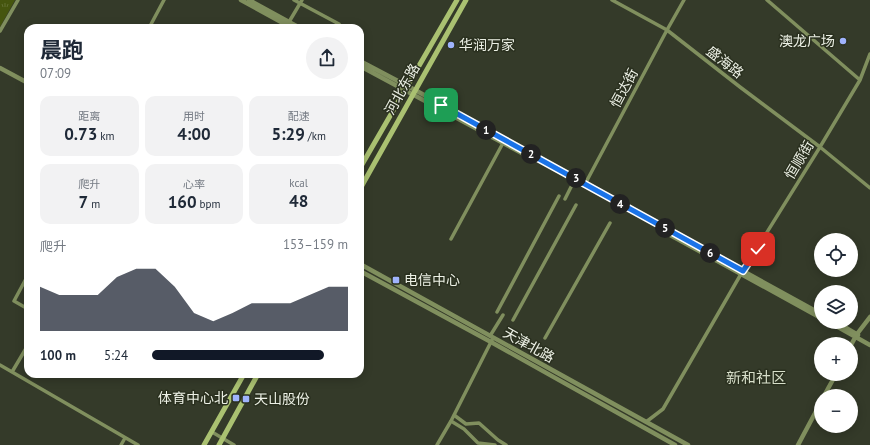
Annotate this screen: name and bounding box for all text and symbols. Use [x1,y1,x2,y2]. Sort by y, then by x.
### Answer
place label: 澳龙广场 [779,32,835,50]
text: 晨跑 [40,36,84,64]
place label: 华润万家 [459,36,515,54]
marker: 澳龙广场 [838,36,848,46]
button: share [306,37,348,79]
marker: 华润万家 [446,40,456,50]
street label: 盛海路 [703,42,747,82]
street label: 河北东路 [381,60,423,118]
text: 07:09 [40,65,71,82]
street label: 恒达街 [606,65,642,111]
pin [424,88,458,122]
icon: arrive [430,94,452,116]
text: 距离 [78,109,100,123]
text: 用时 [183,109,205,123]
text: 配速 [288,109,310,123]
pin: 1 [476,120,496,140]
text: 0.73 [64,123,97,145]
text: 4:00 [177,123,211,145]
text: 5:29 [271,123,305,145]
text: 1 [483,123,489,137]
text: km [97,129,114,143]
text: /km [305,129,326,143]
street label: 恒顺街 [780,137,818,183]
pin: 2 [521,144,541,164]
text: 2 [528,147,534,161]
pin: 3 [566,168,586,188]
text: 3 [573,171,579,185]
text: kcal [289,176,308,190]
text: 爬升 [78,177,100,191]
text: 心率 [183,177,205,191]
text: 48 [289,190,308,212]
text: 7 [79,191,88,213]
text: 160 [168,191,197,213]
pin: 4 [610,194,630,214]
text: m [88,197,100,211]
text: bpm [197,197,220,211]
text: 4 [617,197,623,211]
pin: 5 [655,218,675,238]
text: 5 [662,221,668,235]
pin [741,232,775,266]
map controls [814,233,858,433]
button: locate [814,233,858,277]
text: 153–159 m [283,236,348,253]
text: 爬升 [40,238,66,255]
icon: check [747,238,769,260]
pin: 6 [700,243,720,263]
text: 6 [707,246,713,260]
place label: 电信中心 [404,271,460,289]
marker: 电信中心 [391,275,401,285]
button: layers [814,285,858,329]
street label: 天津北路 [500,324,558,366]
button: + [814,337,858,381]
text: 100 m [40,347,76,364]
text: 5:24 [104,347,128,364]
district label: 新和社区 [726,368,786,387]
place label: 体育中心北 [158,389,228,407]
button: − [814,389,858,433]
place label: 天山股份 [254,390,310,408]
marker: 体育中心北 [231,393,241,403]
marker: 天山股份 [241,394,251,404]

